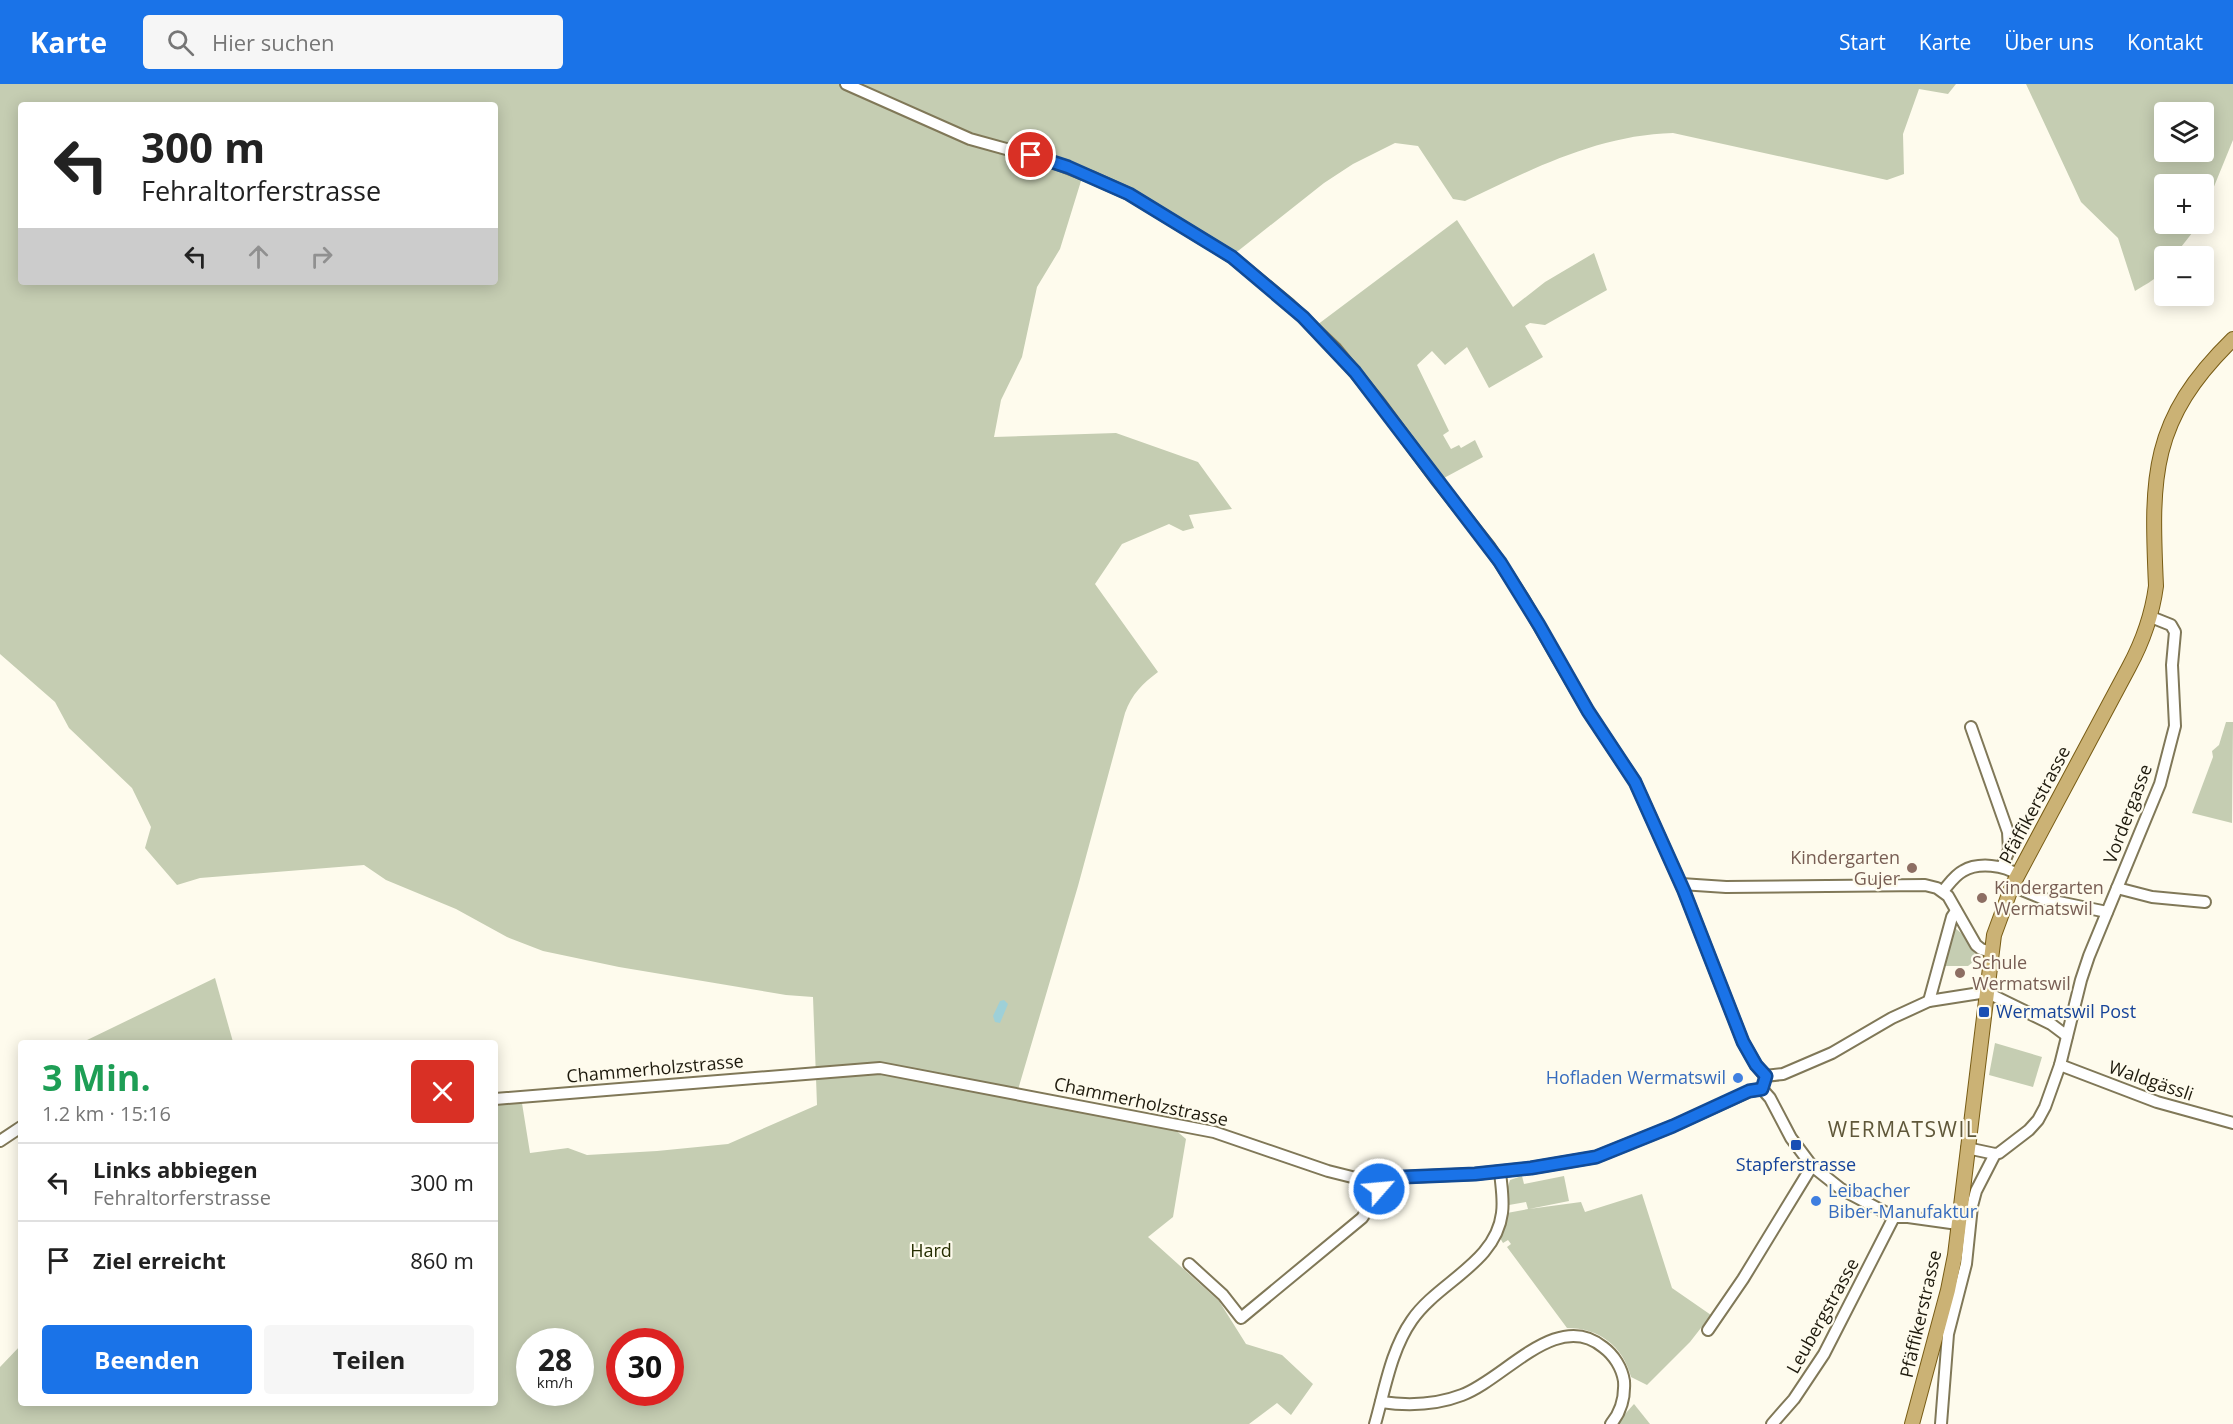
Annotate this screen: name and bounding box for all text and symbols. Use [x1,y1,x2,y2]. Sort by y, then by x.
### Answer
search box [143,15,563,69]
text: Karte [30,23,107,61]
icon: search [164,26,197,59]
text: Hier suchen [212,27,335,57]
text: Start [1839,28,1886,56]
text: Karte [1919,28,1971,56]
text: Über uns [2004,28,2094,56]
text: Kontakt [2127,28,2203,56]
map controls [2154,102,2214,306]
button: layers [2154,102,2214,162]
text: 300 m [141,118,265,175]
icon: left [42,126,120,204]
pin [1005,129,1056,180]
icon: arrive [1014,138,1047,171]
text: Fehraltorferstrasse [141,172,381,209]
button: + [2154,174,2214,234]
icon: left [179,240,212,273]
icon: ahead [242,240,275,273]
icon: right [305,240,338,273]
button: − [2154,246,2214,306]
street label: Pfäffikerstrasse [1993,741,2075,868]
street label: Vordergasse [2097,761,2157,867]
place label: Kindergarten Gujer [1790,845,1901,890]
marker: Kindergarten Gujer [1905,861,1919,875]
place label: Kindergarten Wermatswil [1994,875,2104,920]
marker: Kindergarten Wermatswil [1975,891,1989,905]
place label: Schule Wermatswil [1972,950,2071,995]
marker: Schule Wermatswil [1953,966,1967,980]
place label: Wermatswil Post [1996,999,2136,1023]
marker: Wermatswil Post [1977,1005,1991,1019]
street label: Chammerholzstrasse [565,1048,744,1088]
text: 3 Min. [42,1053,151,1102]
street label: Waldgässli [2106,1054,2197,1106]
button: close [411,1060,474,1123]
place label: Hofladen Wermatswil [1546,1065,1726,1089]
street label: Chammerholzstrasse [1052,1071,1231,1131]
marker: Hofladen Wermatswil [1731,1071,1745,1085]
text: 1.2 km · 15:16 [42,1100,171,1127]
district label: WERMATSWIL [1828,1115,1978,1143]
marker: Stapferstrasse [1789,1138,1803,1152]
place label: Stapferstrasse [1736,1152,1856,1176]
text: Links abbiegen [93,1154,258,1184]
position arrow [1347,1157,1411,1221]
icon: left [42,1166,75,1199]
text: 300 m [410,1167,474,1197]
place label: Leibacher Biber-Manufaktur [1828,1178,1978,1223]
text: Fehraltorferstrasse [93,1184,271,1211]
marker: Leibacher Biber-Manufaktur [1809,1194,1823,1208]
park label: Hard [910,1238,952,1262]
icon: arrive [42,1244,75,1277]
text: Ziel erreicht [93,1245,226,1275]
text: 860 m [410,1245,474,1275]
street label: Pfäffikerstrasse [1894,1248,1946,1380]
street label: Leubergstrasse [1780,1254,1864,1377]
button: Beenden [42,1325,252,1394]
button: Teilen [264,1325,474,1394]
speed limit sign: 30 [606,1328,684,1406]
text: 28 [538,1339,572,1380]
text: km/h [537,1372,573,1392]

